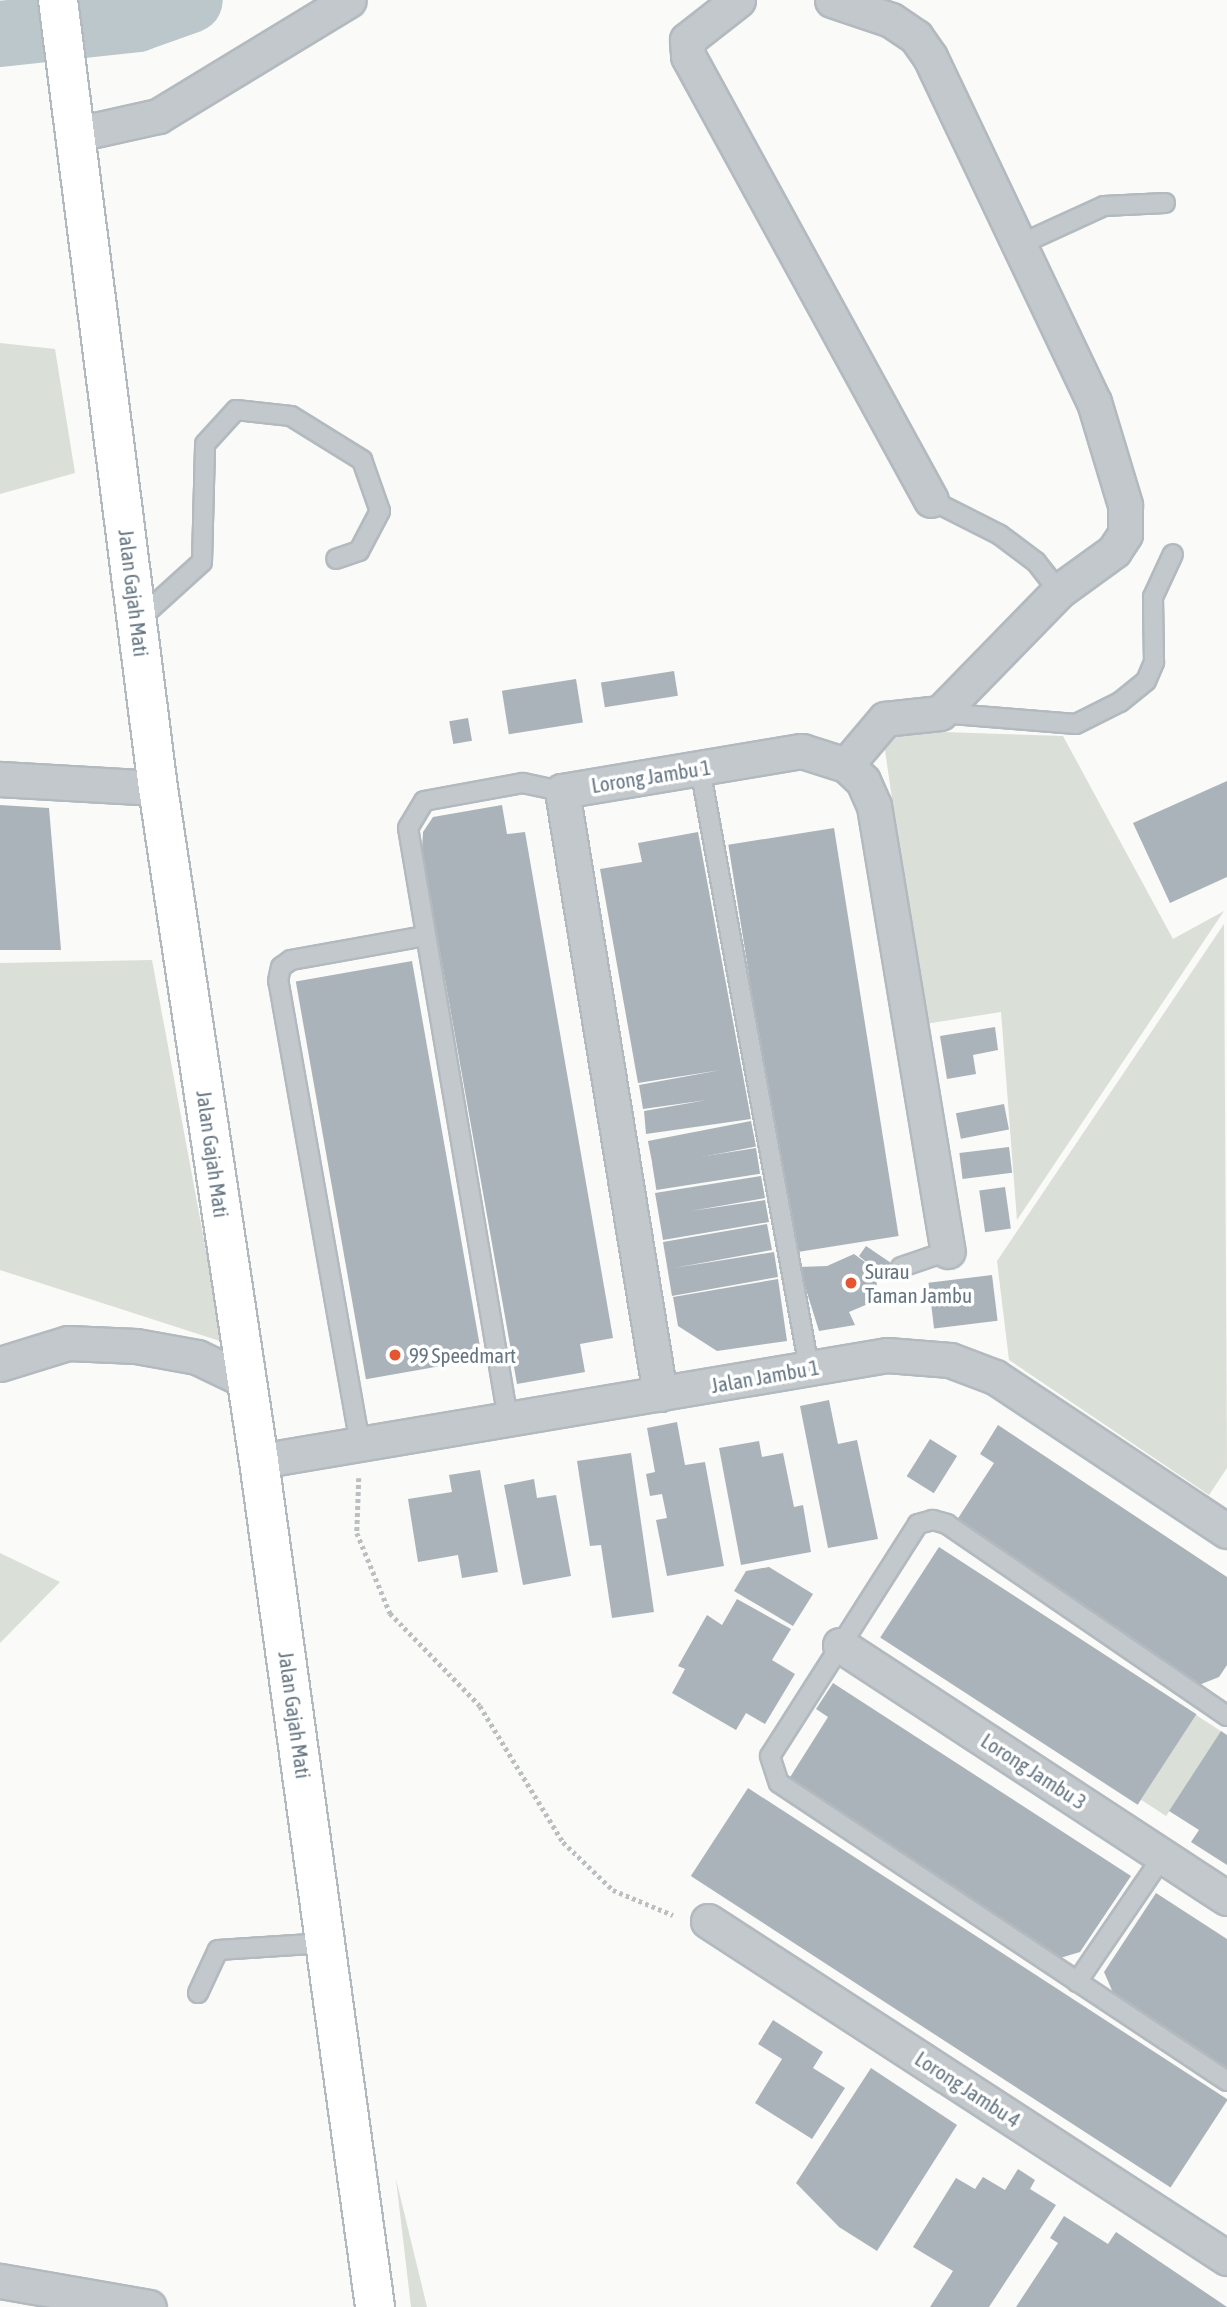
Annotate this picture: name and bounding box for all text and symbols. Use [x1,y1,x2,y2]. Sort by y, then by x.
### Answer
street label: Jalan Gajah Mati [114,528,154,658]
street label: Lorong Jambu 1 [589,754,713,798]
street label: Jalan Gajah Mati [192,1089,234,1219]
place label: Surau Taman Jambu [865,1258,972,1308]
marker: Surau Taman Jambu [843,1275,859,1291]
place label: 99 Speedmart [409,1342,516,1368]
marker: 99 Speedmart [387,1347,403,1363]
street label: Jalan Jambu 1 [709,1354,821,1398]
street label: Jalan Gajah Mati [274,1650,316,1780]
street label: Lorong Jambu 3 [977,1728,1091,1814]
street label: Lorong Jambu 4 [911,2046,1025,2132]

